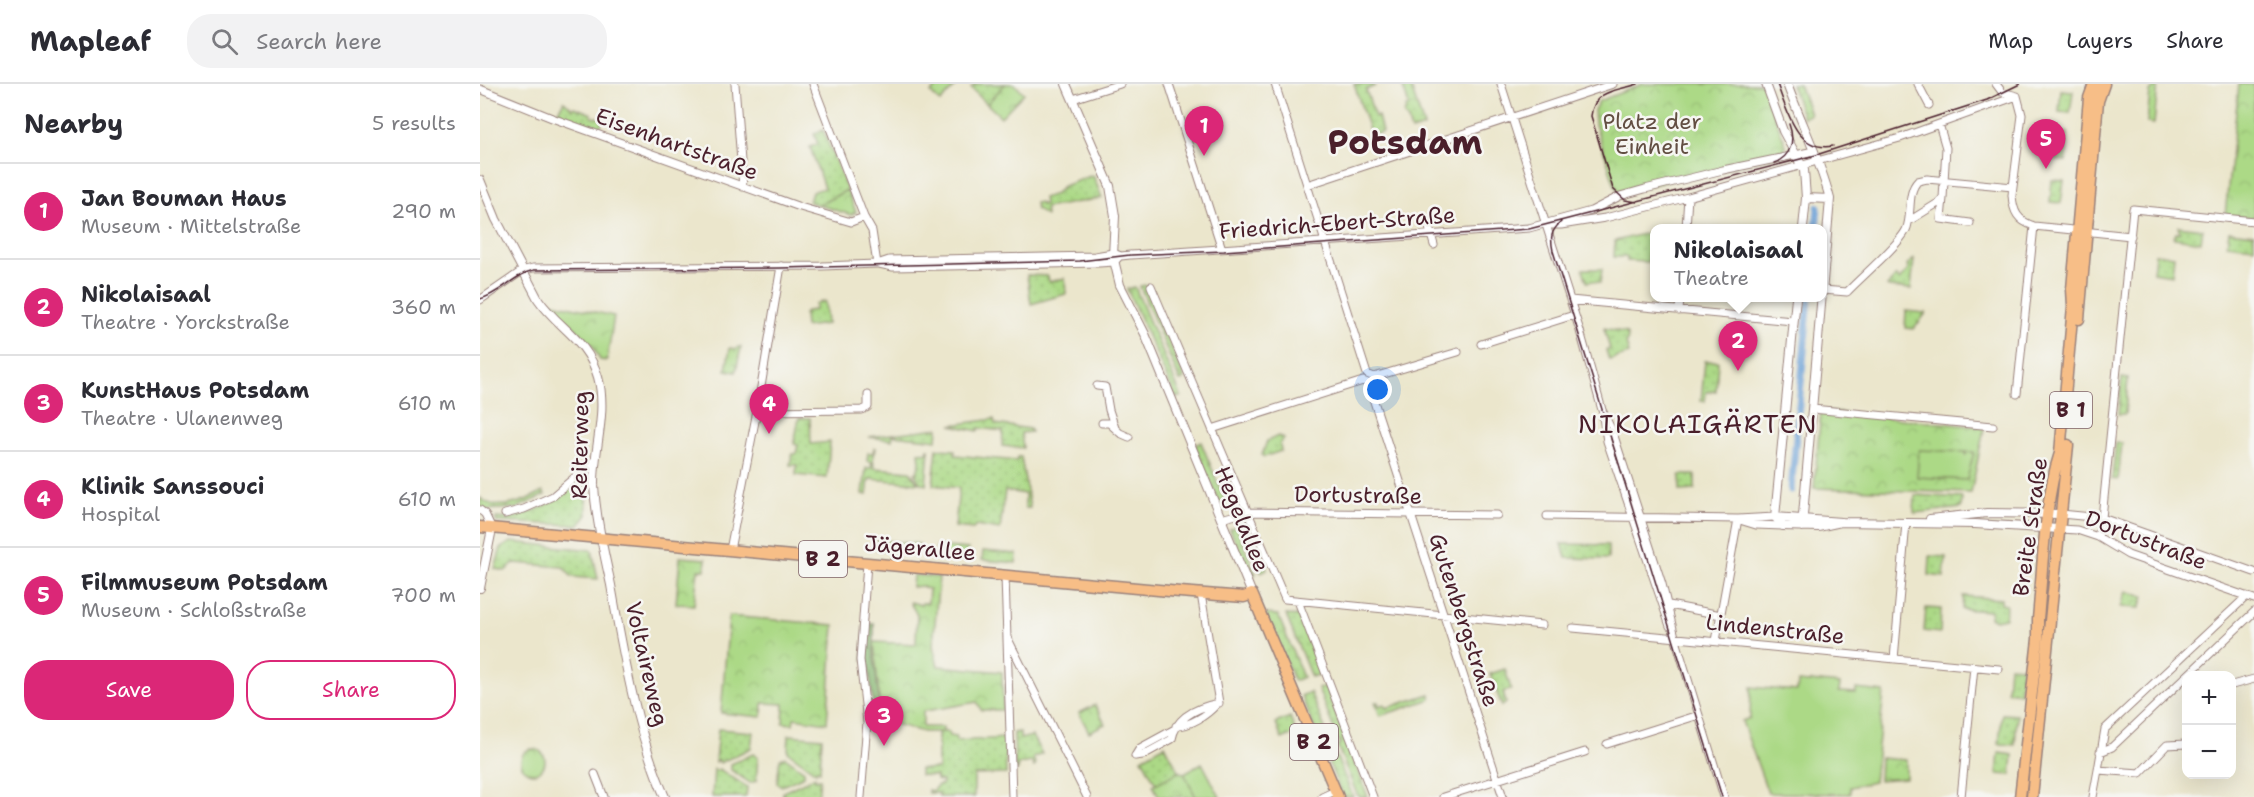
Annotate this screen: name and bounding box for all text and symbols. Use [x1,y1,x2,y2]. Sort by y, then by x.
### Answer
search box [187,14,607,68]
text: Mapleaf [30,22,151,60]
icon: search [208,25,241,58]
text: Search here [256,27,382,56]
text: Map [1988,27,2033,55]
text: Layers [2066,27,2133,55]
text: Share [2166,27,2224,55]
street label: Eisenhartstraße [592,101,762,187]
text: Nearby [24,106,123,141]
pin: 1 [1184,106,1224,156]
park label: Platz der Einheit [1602,107,1702,161]
text: 5 results [372,110,456,136]
district label: Potsdam [1327,119,1483,165]
pin: 5 [2026,120,2066,169]
text: Jan Bouman Haus [81,184,287,213]
text: 1 [39,198,48,224]
text: 290 m [391,198,456,224]
street label: Friedrich-Ebert-Straße [1218,200,1456,246]
text: Museum · Mittelstraße [81,213,301,239]
popup [1650,224,1827,302]
text: Nikolaisaal [1674,236,1803,265]
text: Theatre [1674,265,1749,291]
text: Nikolaisaal [81,280,211,309]
text: 2 [37,294,51,320]
text: 360 m [391,294,456,320]
text: Theatre · Yorckstraße [81,309,290,335]
pin: 2 [1718,322,1758,371]
your location [1363,375,1392,404]
text: KunstHaus Potsdam [81,376,309,405]
pin: 4 [750,384,788,434]
text: 3 [37,390,51,416]
text: 610 m [398,390,456,416]
street label: Reiterweg [565,391,595,499]
road number: B 1 [2050,392,2092,428]
text: Theatre · Ulanenweg [81,405,283,431]
district label: NIKOLAIGÄRTEN [1578,406,1818,441]
street label: Breite Straße [2006,456,2054,598]
street label: Hegelallee [1208,462,1276,576]
text: Klinik Sanssouci [81,472,264,501]
street label: Dortustraße [1294,479,1422,511]
text: 4 [37,486,51,512]
text: 610 m [398,486,456,512]
text: Hospital [81,501,160,527]
street label: Dortustraße [2081,504,2211,576]
street label: Jägerallee [863,529,977,567]
street label: Gutenbergstraße [1422,529,1506,711]
road number: B 2 [799,541,847,577]
text: Filmmuseum Potsdam [81,568,328,597]
text: 5 [37,582,50,608]
text: 700 m [391,582,456,608]
text: Museum · Schloßstraße [81,597,307,623]
street label: Voltaireweg [619,599,675,729]
street label: Lindenstraße [1704,607,1846,651]
button: Save [24,660,234,720]
button: Share [246,660,456,720]
map controls [2182,671,2236,779]
button: + [2182,671,2236,725]
pin: 3 [864,696,904,746]
road number: B 2 [1290,724,1338,760]
button: − [2182,725,2236,779]

